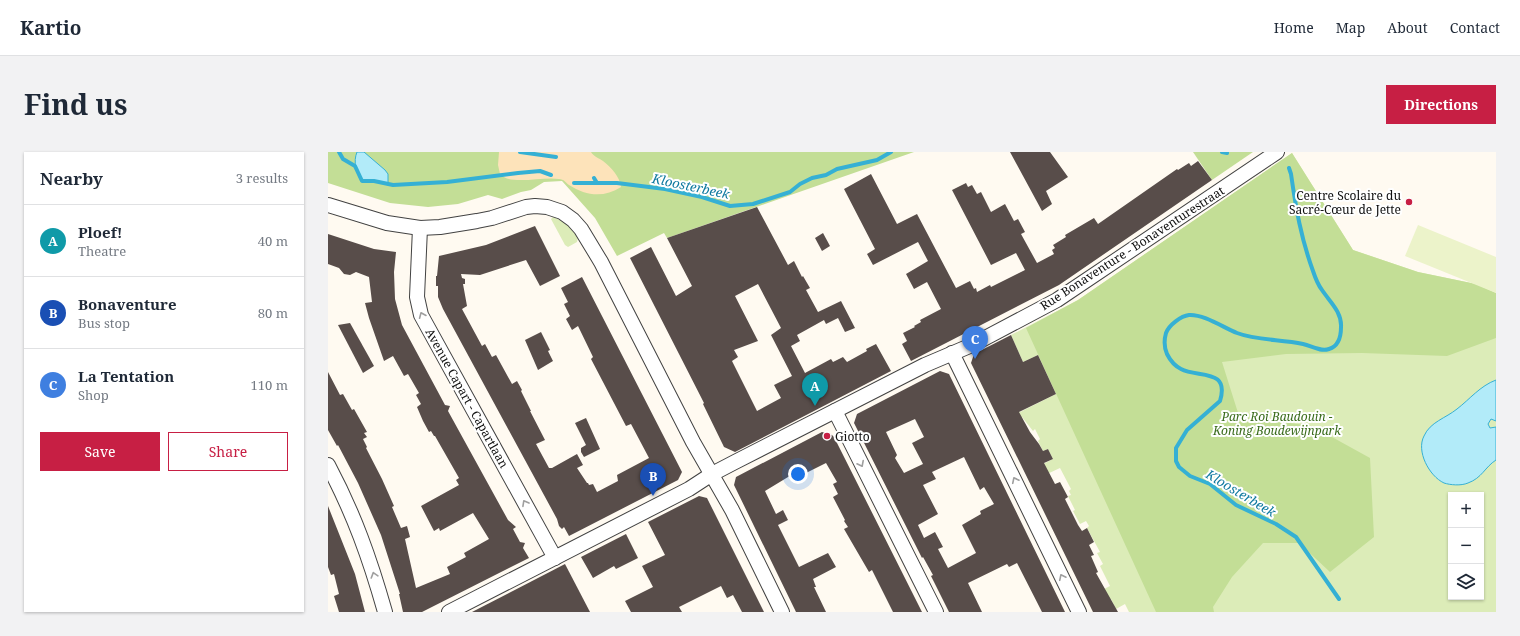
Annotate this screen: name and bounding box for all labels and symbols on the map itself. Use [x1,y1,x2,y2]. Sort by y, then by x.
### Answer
water label: Kloosterbeek [650,169,732,203]
street label: Rue Bonaventure - Bonaventurestraat [1037,182,1227,314]
place label: Centre Scolaire du Sacré-Cœur de Jette [1289,187,1401,218]
marker: Centre Scolaire du Sacré-Cœur de Jette [1404,197,1414,207]
one-way arrow [418,312,426,319]
street label: Avenue Capart - Capartlaan [421,325,513,471]
pin: C [962,326,988,359]
pin: A [802,373,828,406]
park label: Parc Roi Baudouin - Koning Boudewijnpark [1212,408,1342,439]
place label: Giotto [835,428,870,445]
marker: Giotto [822,431,832,441]
one-way arrow [856,460,864,467]
pin: B [640,463,666,496]
your location [788,464,808,484]
water label: Kloosterbeek [1202,464,1280,521]
one-way arrow [1012,477,1020,484]
one-way arrow [522,500,529,507]
one-way arrow [370,571,379,578]
one-way arrow [1059,574,1067,581]

